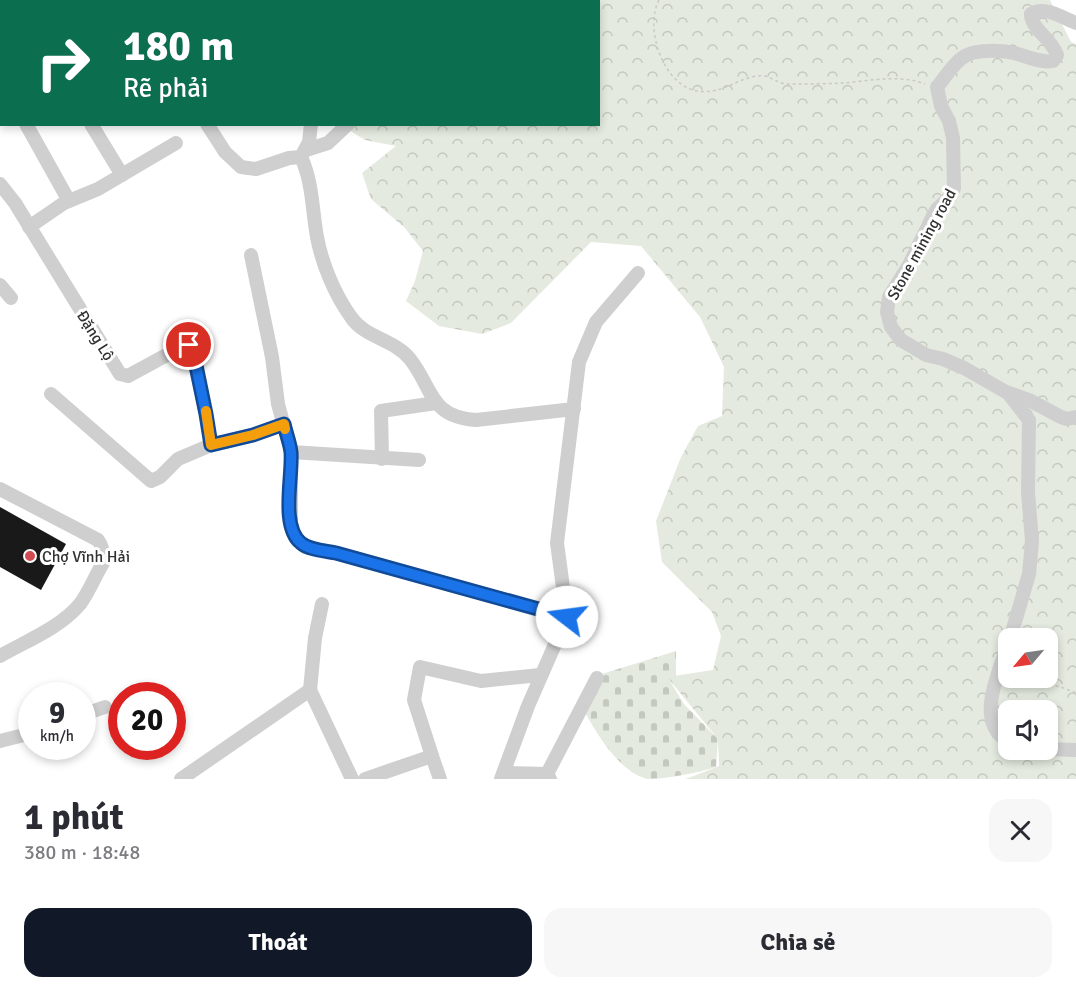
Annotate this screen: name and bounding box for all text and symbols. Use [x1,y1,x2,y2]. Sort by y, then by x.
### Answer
text: 180 m [123,21,234,72]
icon: right [24,24,102,102]
text: Rẽ phải [123,72,208,105]
street label: Stone mining road [883,185,961,304]
street label: Đặng Lộ [72,307,118,364]
pin [163,319,214,370]
icon: arrive [172,328,205,361]
place label: Chợ Vĩnh Hải [42,547,130,567]
marker: Chợ Vĩnh Hải [23,549,37,563]
position arrow [535,585,599,649]
north arrow [998,628,1058,688]
map controls [998,628,1058,760]
speed limit sign: 20 [108,682,186,760]
text: 9 [49,695,65,732]
button: sound [998,700,1058,760]
text: km/h [40,727,74,745]
text: 1 phút [24,795,124,840]
button: close [989,799,1052,862]
text: 380 m · 18:48 [24,840,140,865]
button: Thoát [24,908,532,977]
button: Chia sẻ [544,908,1052,977]

